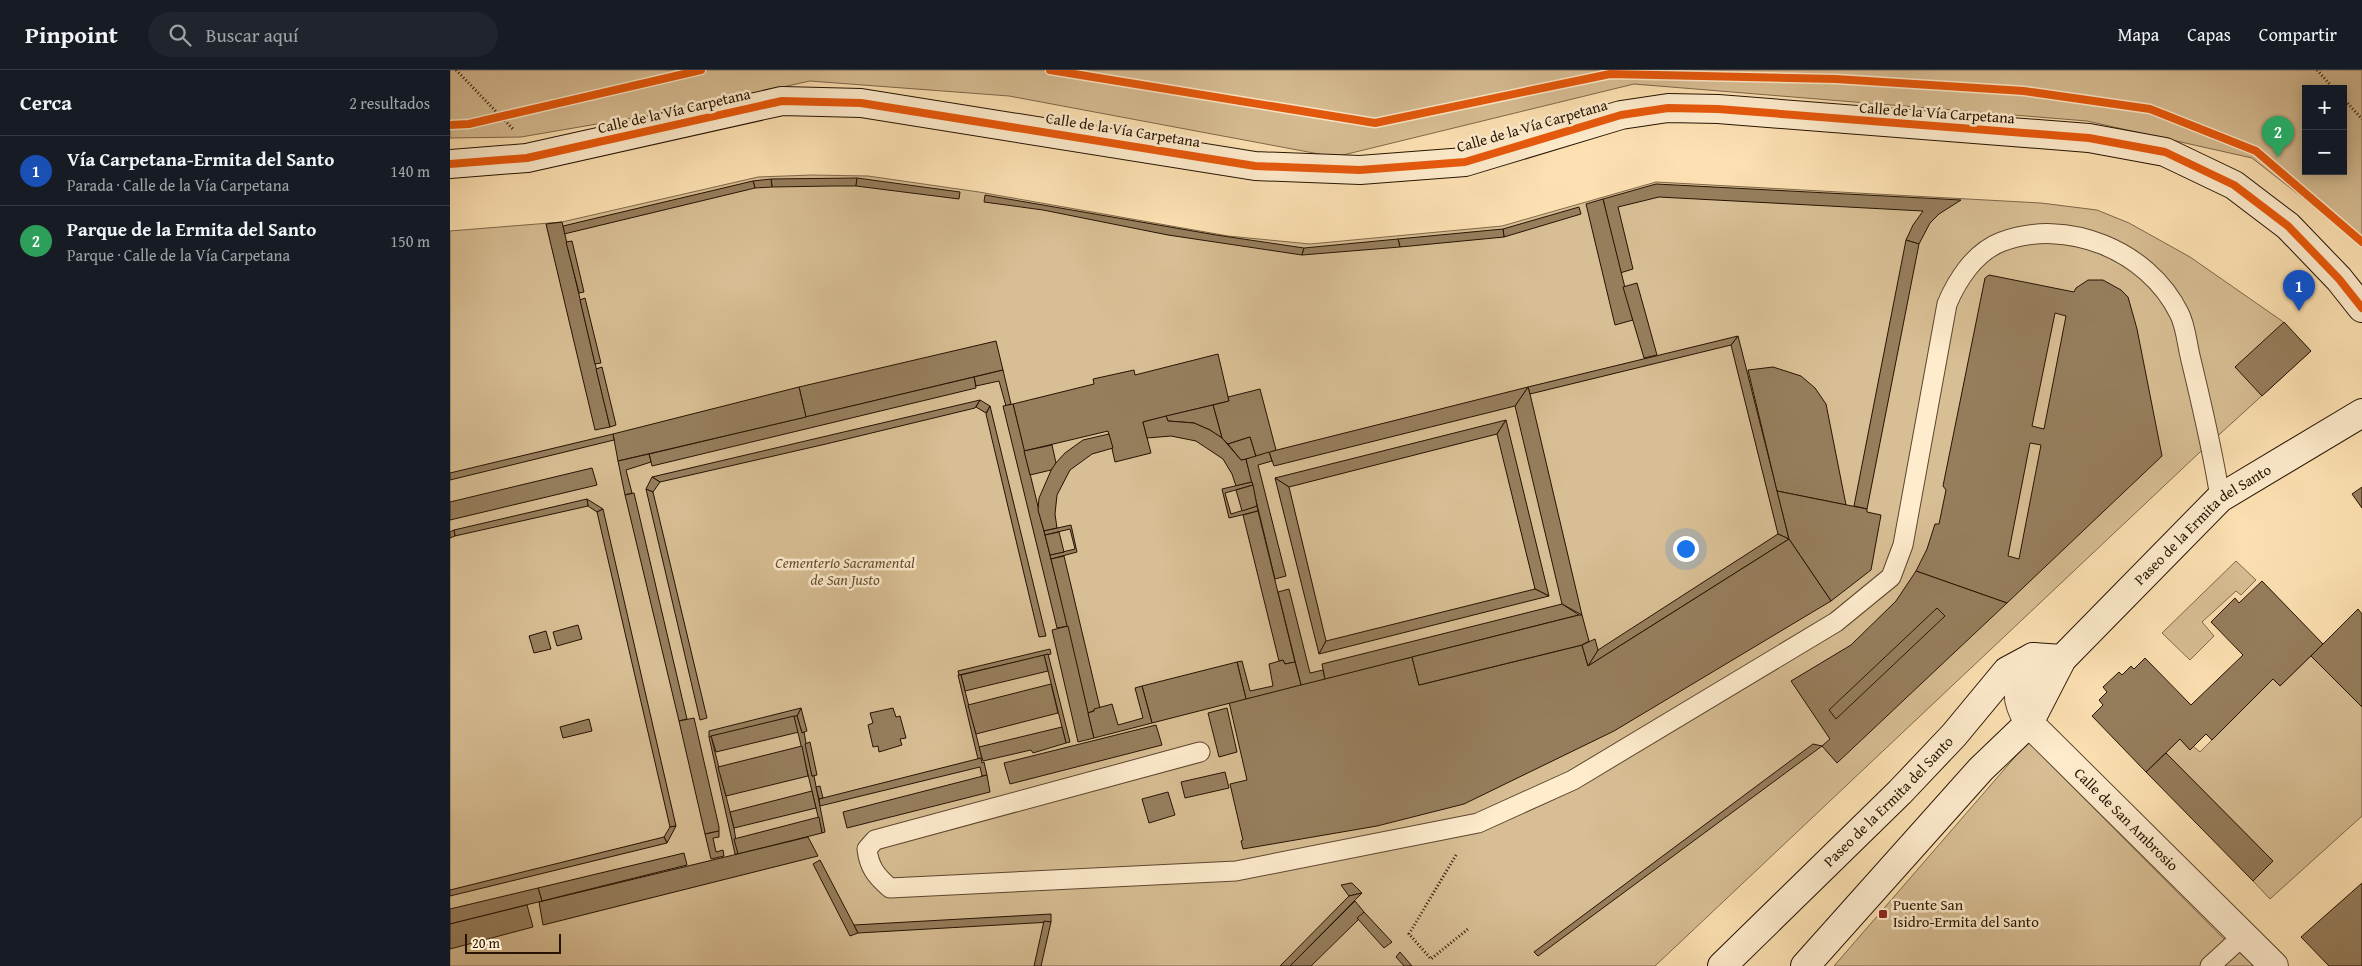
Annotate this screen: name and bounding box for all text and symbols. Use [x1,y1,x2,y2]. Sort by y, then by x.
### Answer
search box [148,12,498,57]
text: Pinpoint [25,17,118,52]
icon: search [166,21,194,49]
text: Buscar aquí [206,21,298,49]
text: Mapa [2118,21,2159,48]
text: Capas [2187,21,2231,48]
text: Compartir [2259,21,2337,48]
street label: Calle de la Vía Carpetana [596,83,752,138]
map controls [2302,85,2347,175]
button: + [2302,85,2347,130]
text: Cerca [20,87,72,118]
text: 2 resultados [349,91,430,115]
street label: Calle de la Vía Carpetana [1454,94,1610,157]
street label: Calle de la Vía Carpetana [1859,97,2015,128]
street label: Calle de la Vía Carpetana [1044,107,1202,152]
pin: 2 [2262,116,2294,157]
button: − [2302,130,2347,175]
text: Vía Carpetana-Ermita del Santo [67,145,334,173]
text: 1 [32,159,40,183]
text: 140 m [390,159,430,183]
text: Parada · Calle de la Vía Carpetana [67,173,289,197]
text: Parque de la Ermita del Santo [67,215,316,243]
text: 2 [32,229,40,253]
text: 150 m [390,229,430,253]
text: Parque · Calle de la Vía Carpetana [67,243,290,267]
pin: 1 [2283,270,2315,311]
street label: Paseo de la Ermita del Santo [2129,459,2275,590]
your location [1673,536,1699,562]
park label: Cementerio Sacramental de San Justo [775,552,915,590]
street label: Paseo de la Ermita del Santo [1819,731,1958,871]
street label: Calle de San Ambrosio [2070,763,2184,876]
place label: Puente San Isidro-Ermita del Santo [1893,894,2039,932]
marker: Puente San Isidro-Ermita del Santo [1877,908,1889,920]
scale bar [465,931,561,954]
text: 20 m [472,933,500,953]

